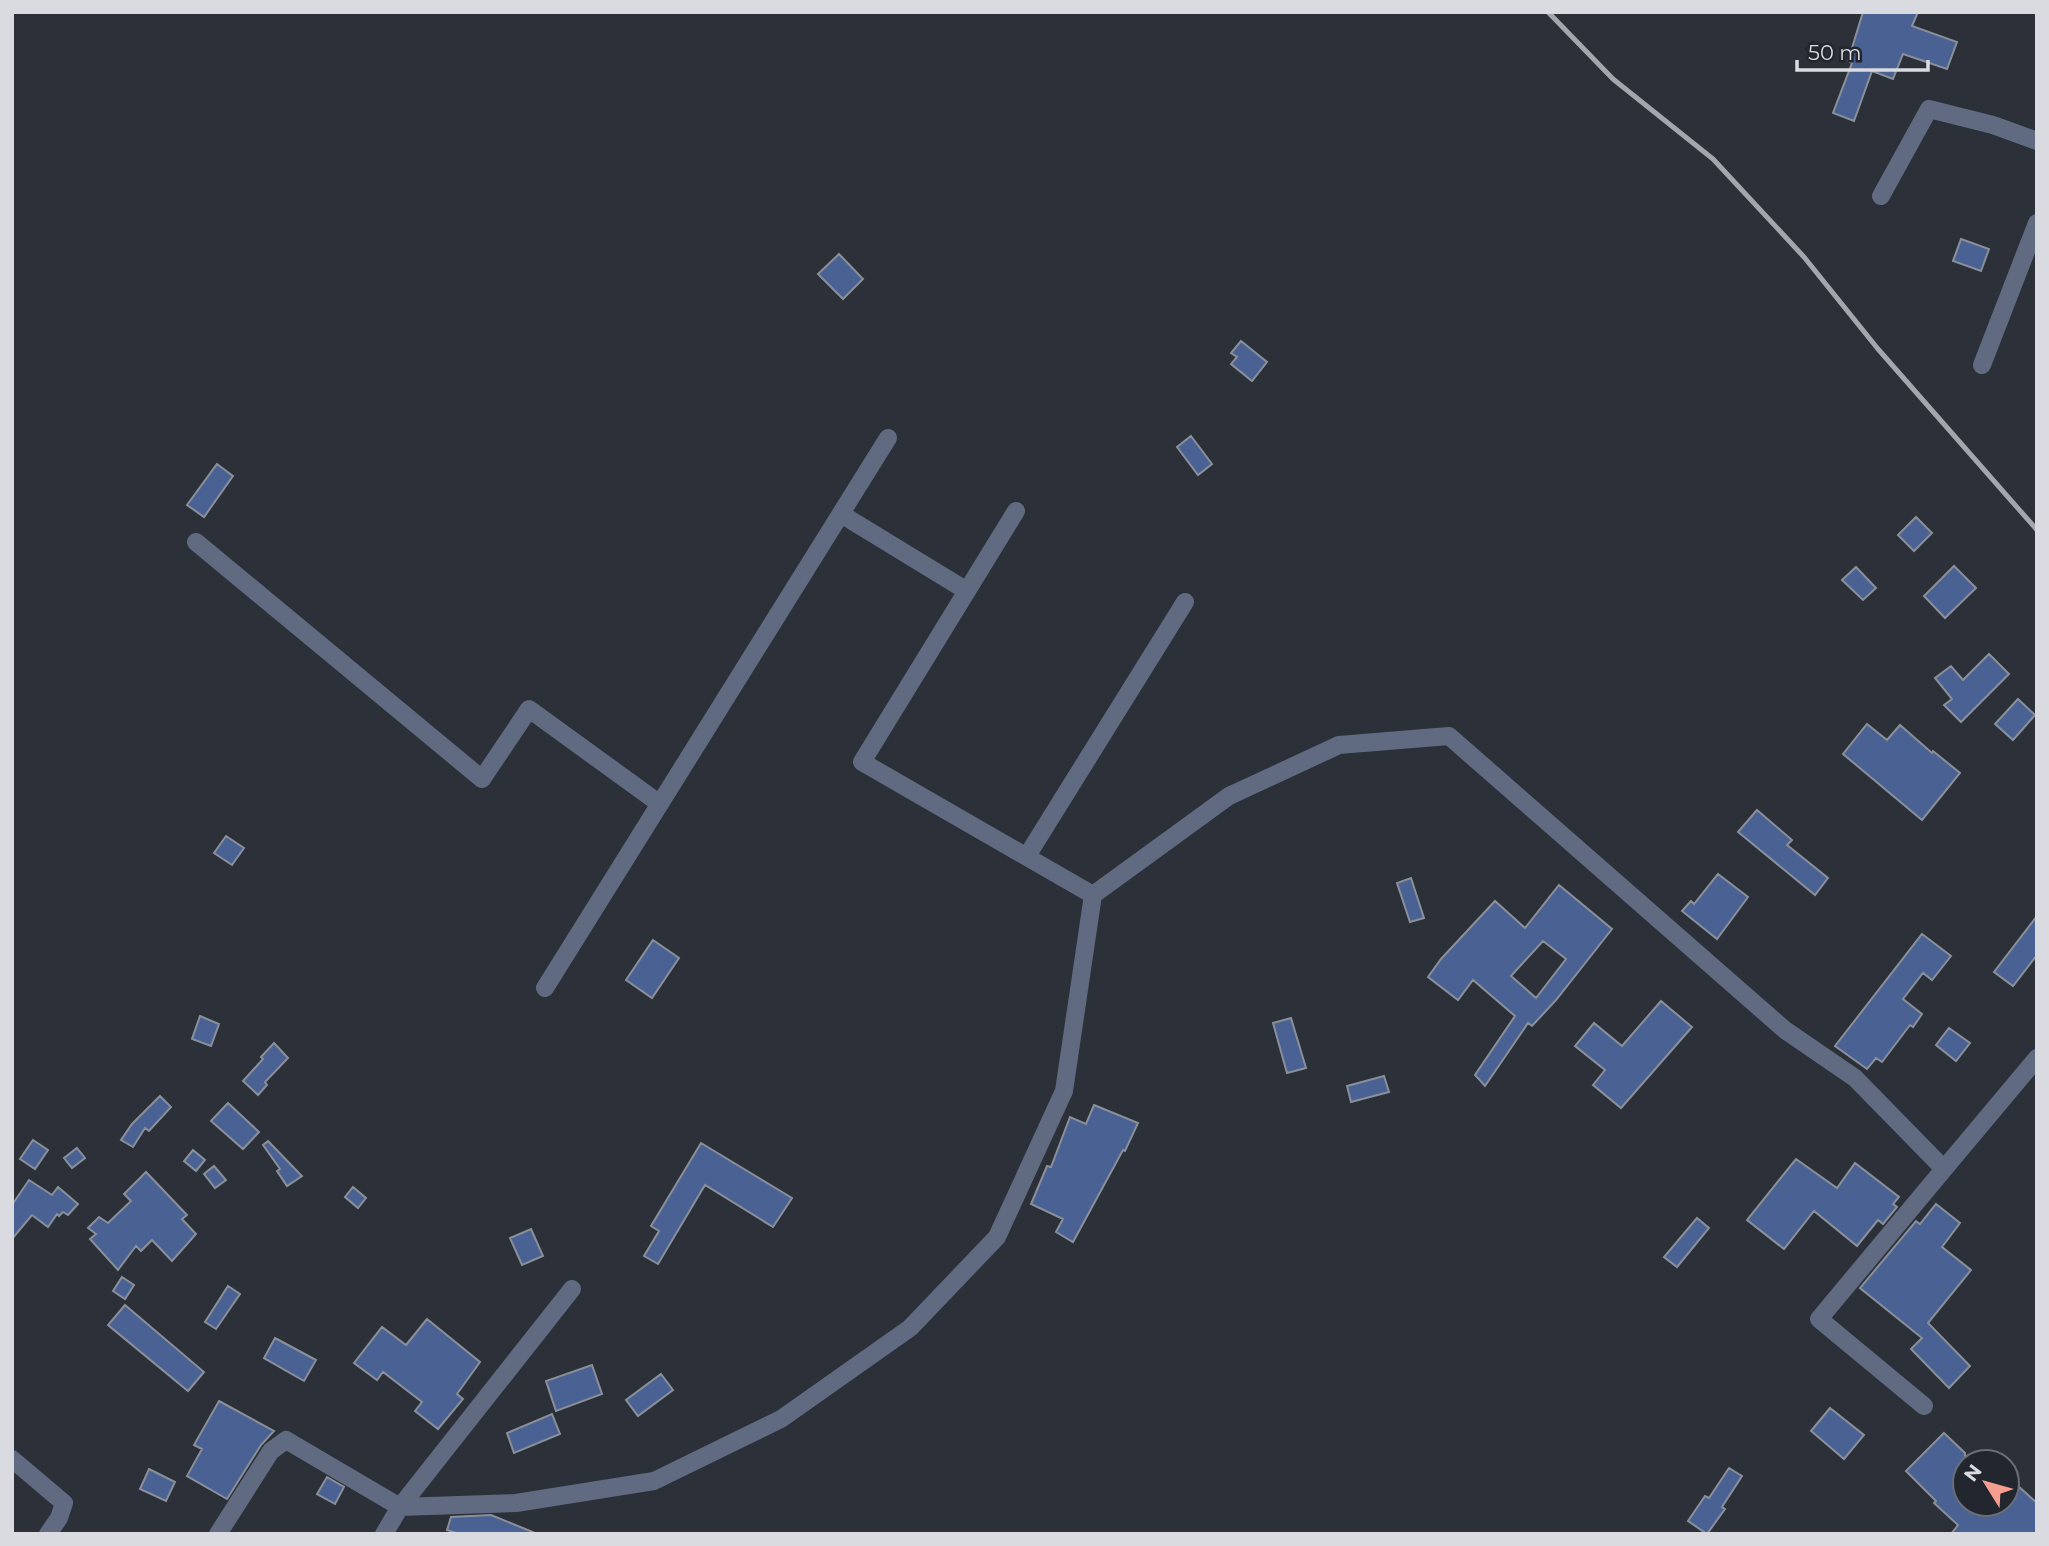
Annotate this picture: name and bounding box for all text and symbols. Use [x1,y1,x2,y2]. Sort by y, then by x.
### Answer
scale bar [1797,28,1928,72]
text: 50 m [1808,40,1862,65]
north arrow [1951,1448,2021,1518]
text: N [1959,1460,1987,1486]

